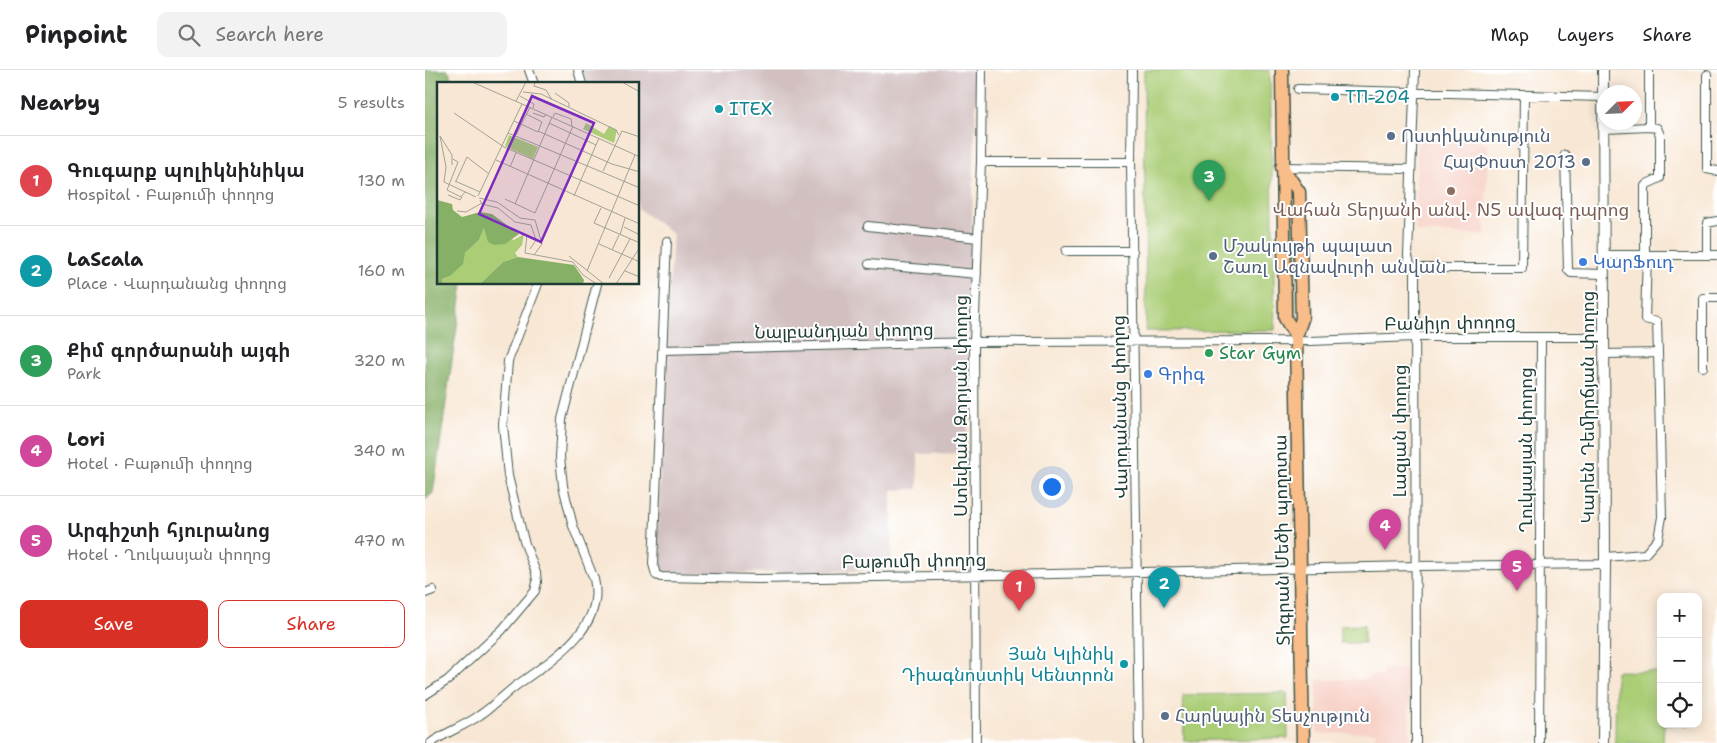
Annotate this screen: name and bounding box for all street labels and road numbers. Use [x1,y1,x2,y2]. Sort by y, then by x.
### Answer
street label: Կարեն Դեմիրճյան փողոց [1576,291,1600,523]
street label: Ստեփան Զորյան փողոց [949,295,973,517]
street label: Բանիյո փողոց [1384,310,1516,336]
street label: Վարդանանց փողոց [1106,315,1134,499]
street label: Նալբանդյան փողոց [754,317,934,345]
street label: Լազյան փողոց [1388,365,1412,497]
street label: Ղուկասյան փողոց [1514,367,1538,533]
street label: Տիգրան Մեծի պողոտա [1268,434,1296,646]
street label: Բաթումի փողոց [841,548,987,574]

